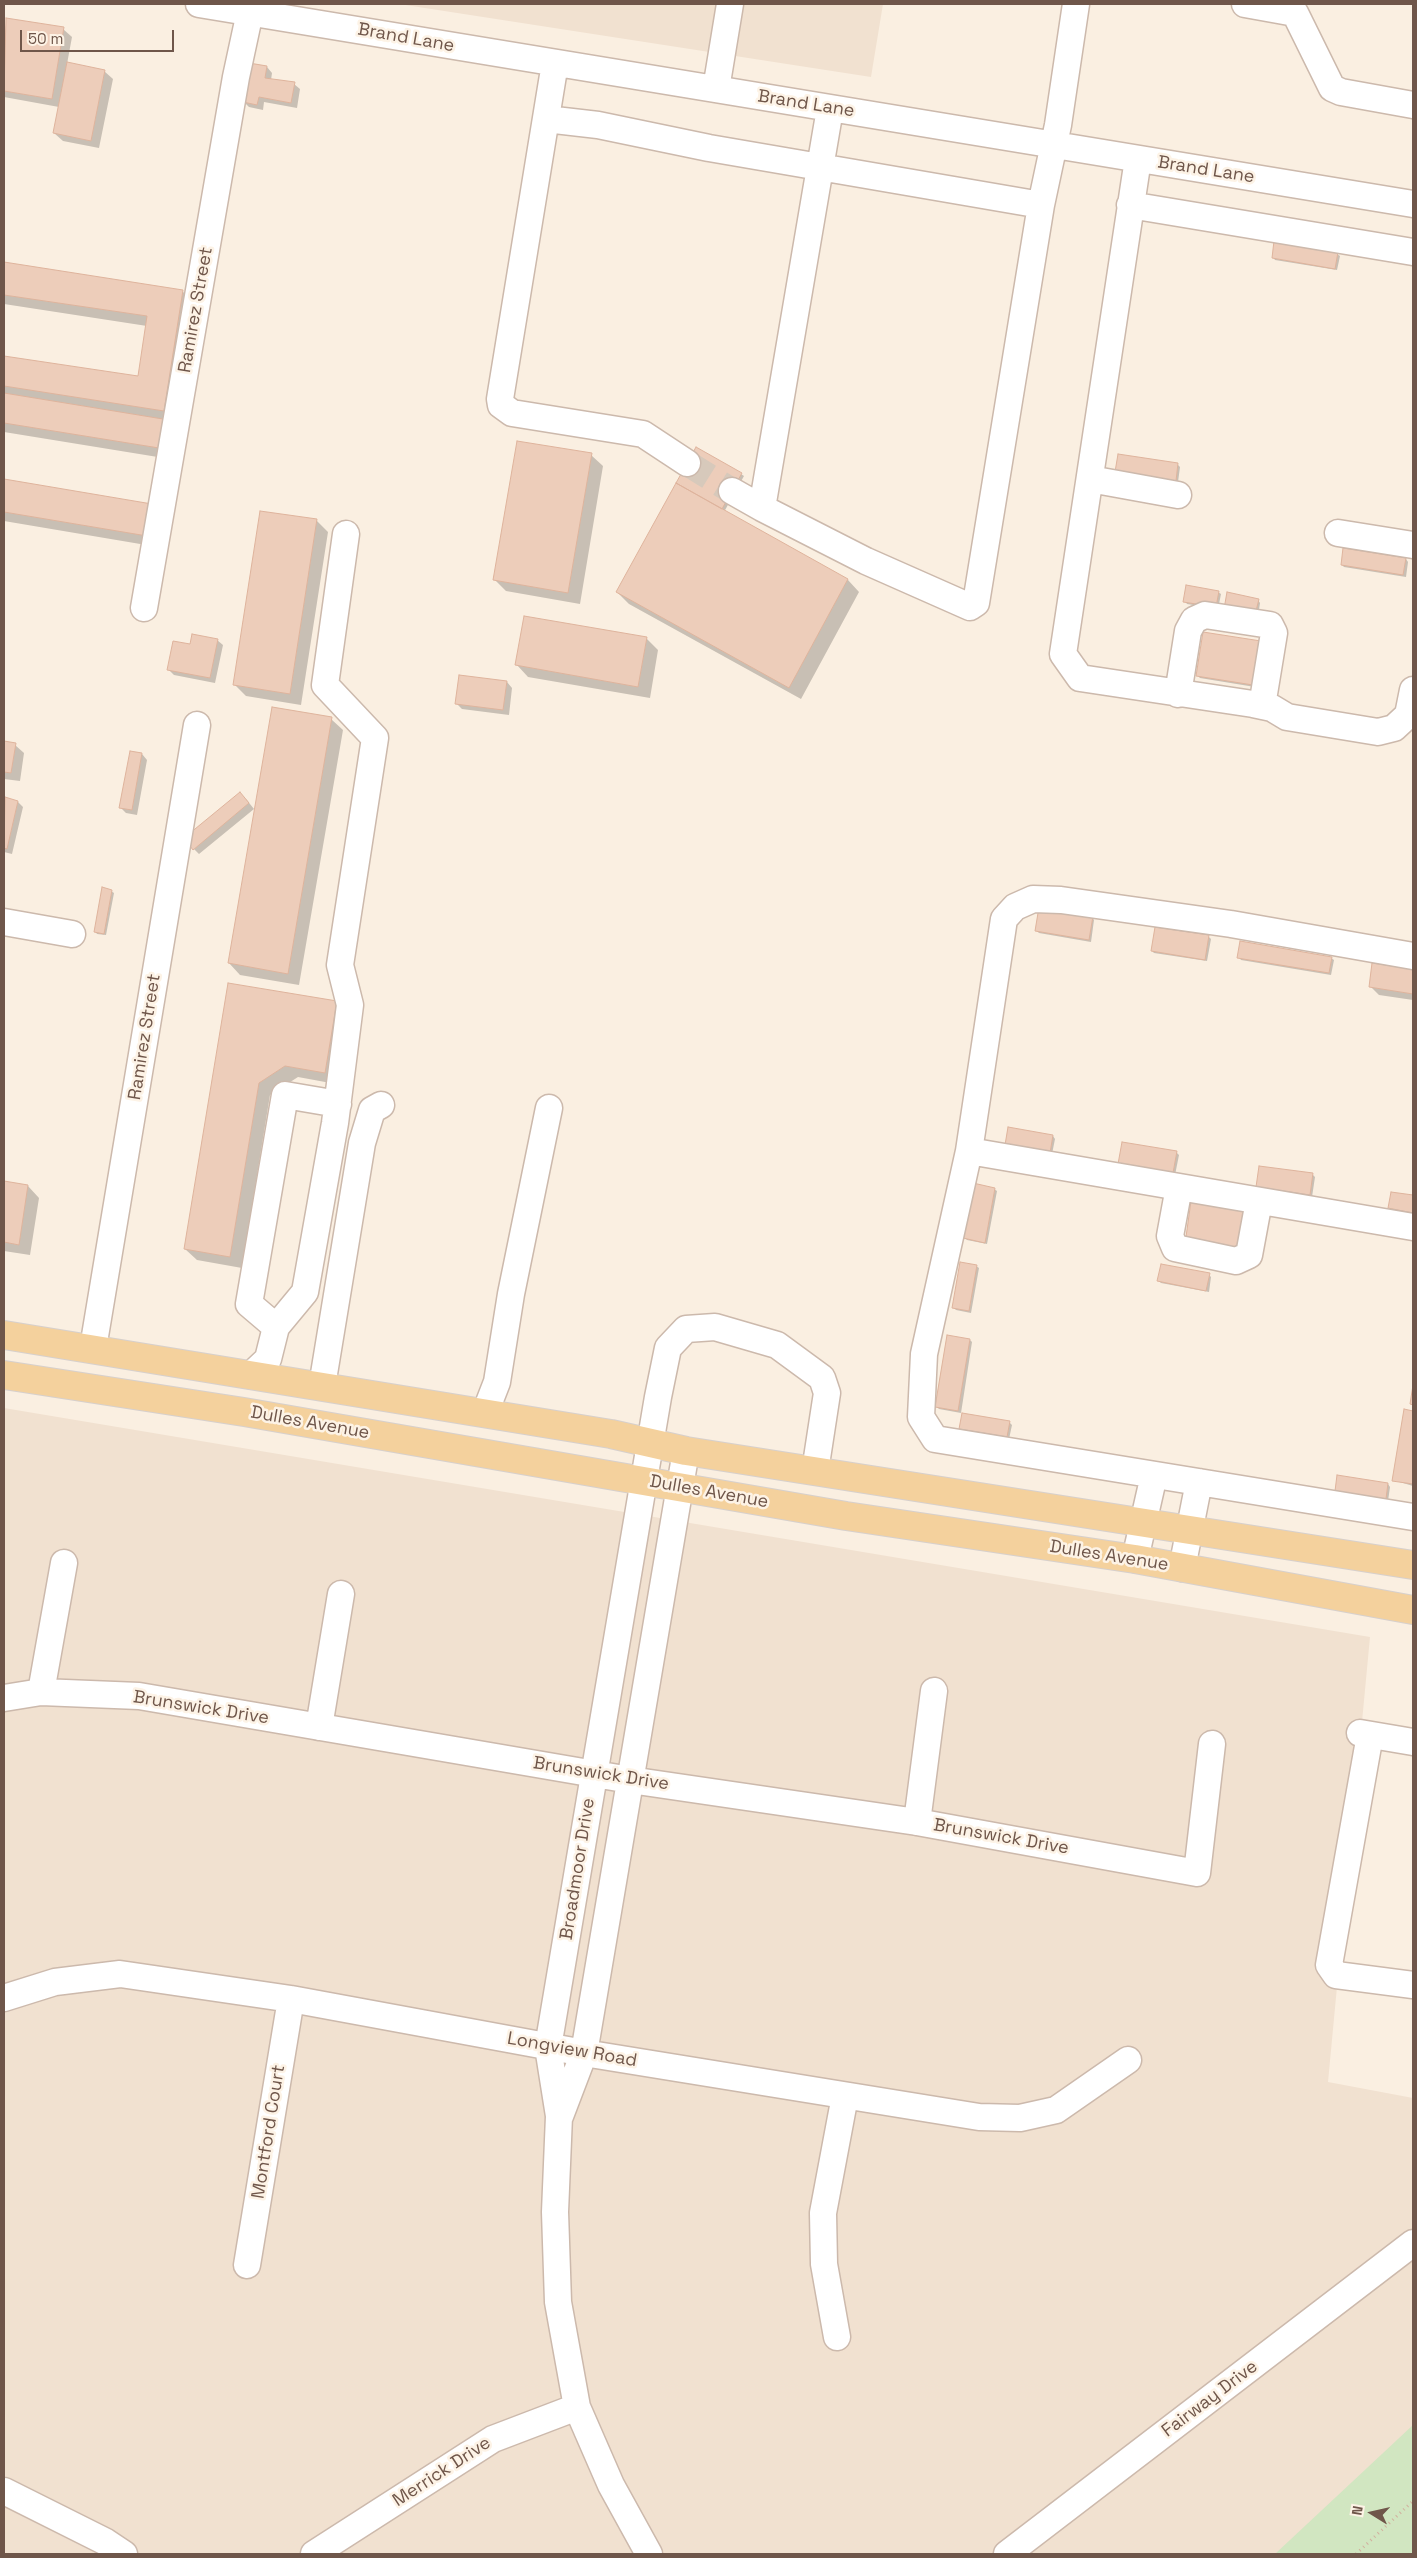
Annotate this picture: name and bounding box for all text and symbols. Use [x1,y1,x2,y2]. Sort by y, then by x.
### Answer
street label: Brand Lane [356,19,456,57]
scale bar [22,20,176,52]
text: 50 m [28,29,63,48]
street label: Brand Lane [756,86,856,122]
street label: Brand Lane [1156,152,1256,188]
street label: Ramirez Street [174,245,218,375]
street label: Ramirez Street [124,972,166,1102]
street label: Dulles Avenue [249,1402,371,1444]
street label: Dulles Avenue [648,1471,770,1513]
street label: Dulles Avenue [1048,1536,1170,1576]
street label: Brunswick Drive [132,1687,270,1729]
street label: Brunswick Drive [532,1753,670,1795]
street label: Broadmoor Drive [556,1796,600,1942]
street label: Brunswick Drive [932,1814,1070,1860]
street label: Longview Road [505,2028,639,2072]
street label: Montford Court [248,2063,290,2201]
street label: Fairway Drive [1158,2356,1262,2442]
street label: Merrick Drive [389,2432,495,2512]
north arrow [1347,2488,1397,2538]
text: N [1348,2504,1367,2517]

